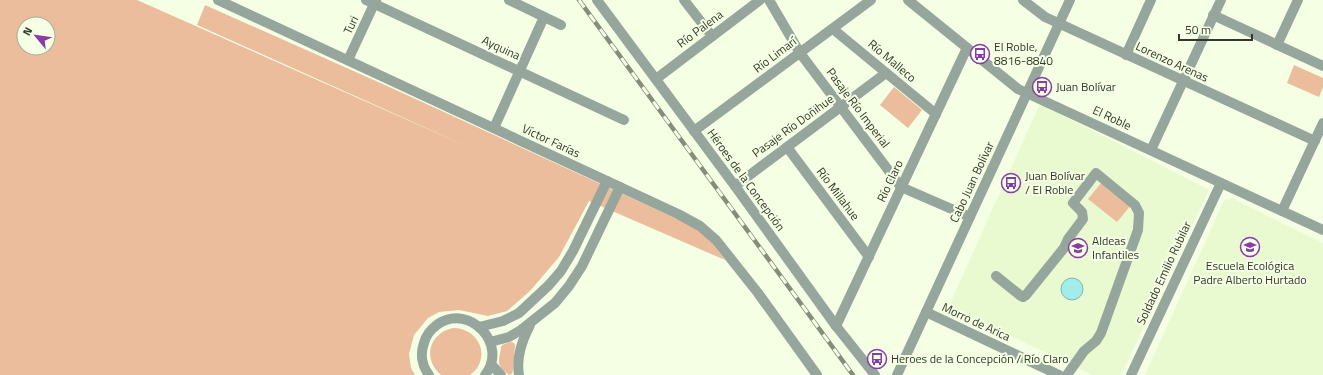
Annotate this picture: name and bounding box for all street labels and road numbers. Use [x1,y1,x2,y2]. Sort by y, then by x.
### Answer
street label: Río Palena [673,5,727,52]
street label: Turi [338,12,363,37]
street label: Ayquina [479,30,524,65]
street label: Río Limarí [749,31,802,77]
street label: Río Malleco [864,35,921,87]
street label: Lorenzo Arenas [1133,36,1212,87]
street label: Pasaje Río Imperial [822,64,895,152]
street label: Pasaje Río Doñihue [748,89,838,162]
street label: El Roble [1090,100,1135,135]
street label: Víctor Farías [519,119,584,163]
street label: Héroes de la Concepción [703,125,790,235]
street label: Cabo Juan Bolívar [944,138,999,226]
street label: Río Claro [871,157,908,205]
street label: Río Millahue [812,163,865,224]
street label: Soldado Emilio Rubilar [1131,218,1196,328]
street label: Morro de Arica [939,297,1014,346]

